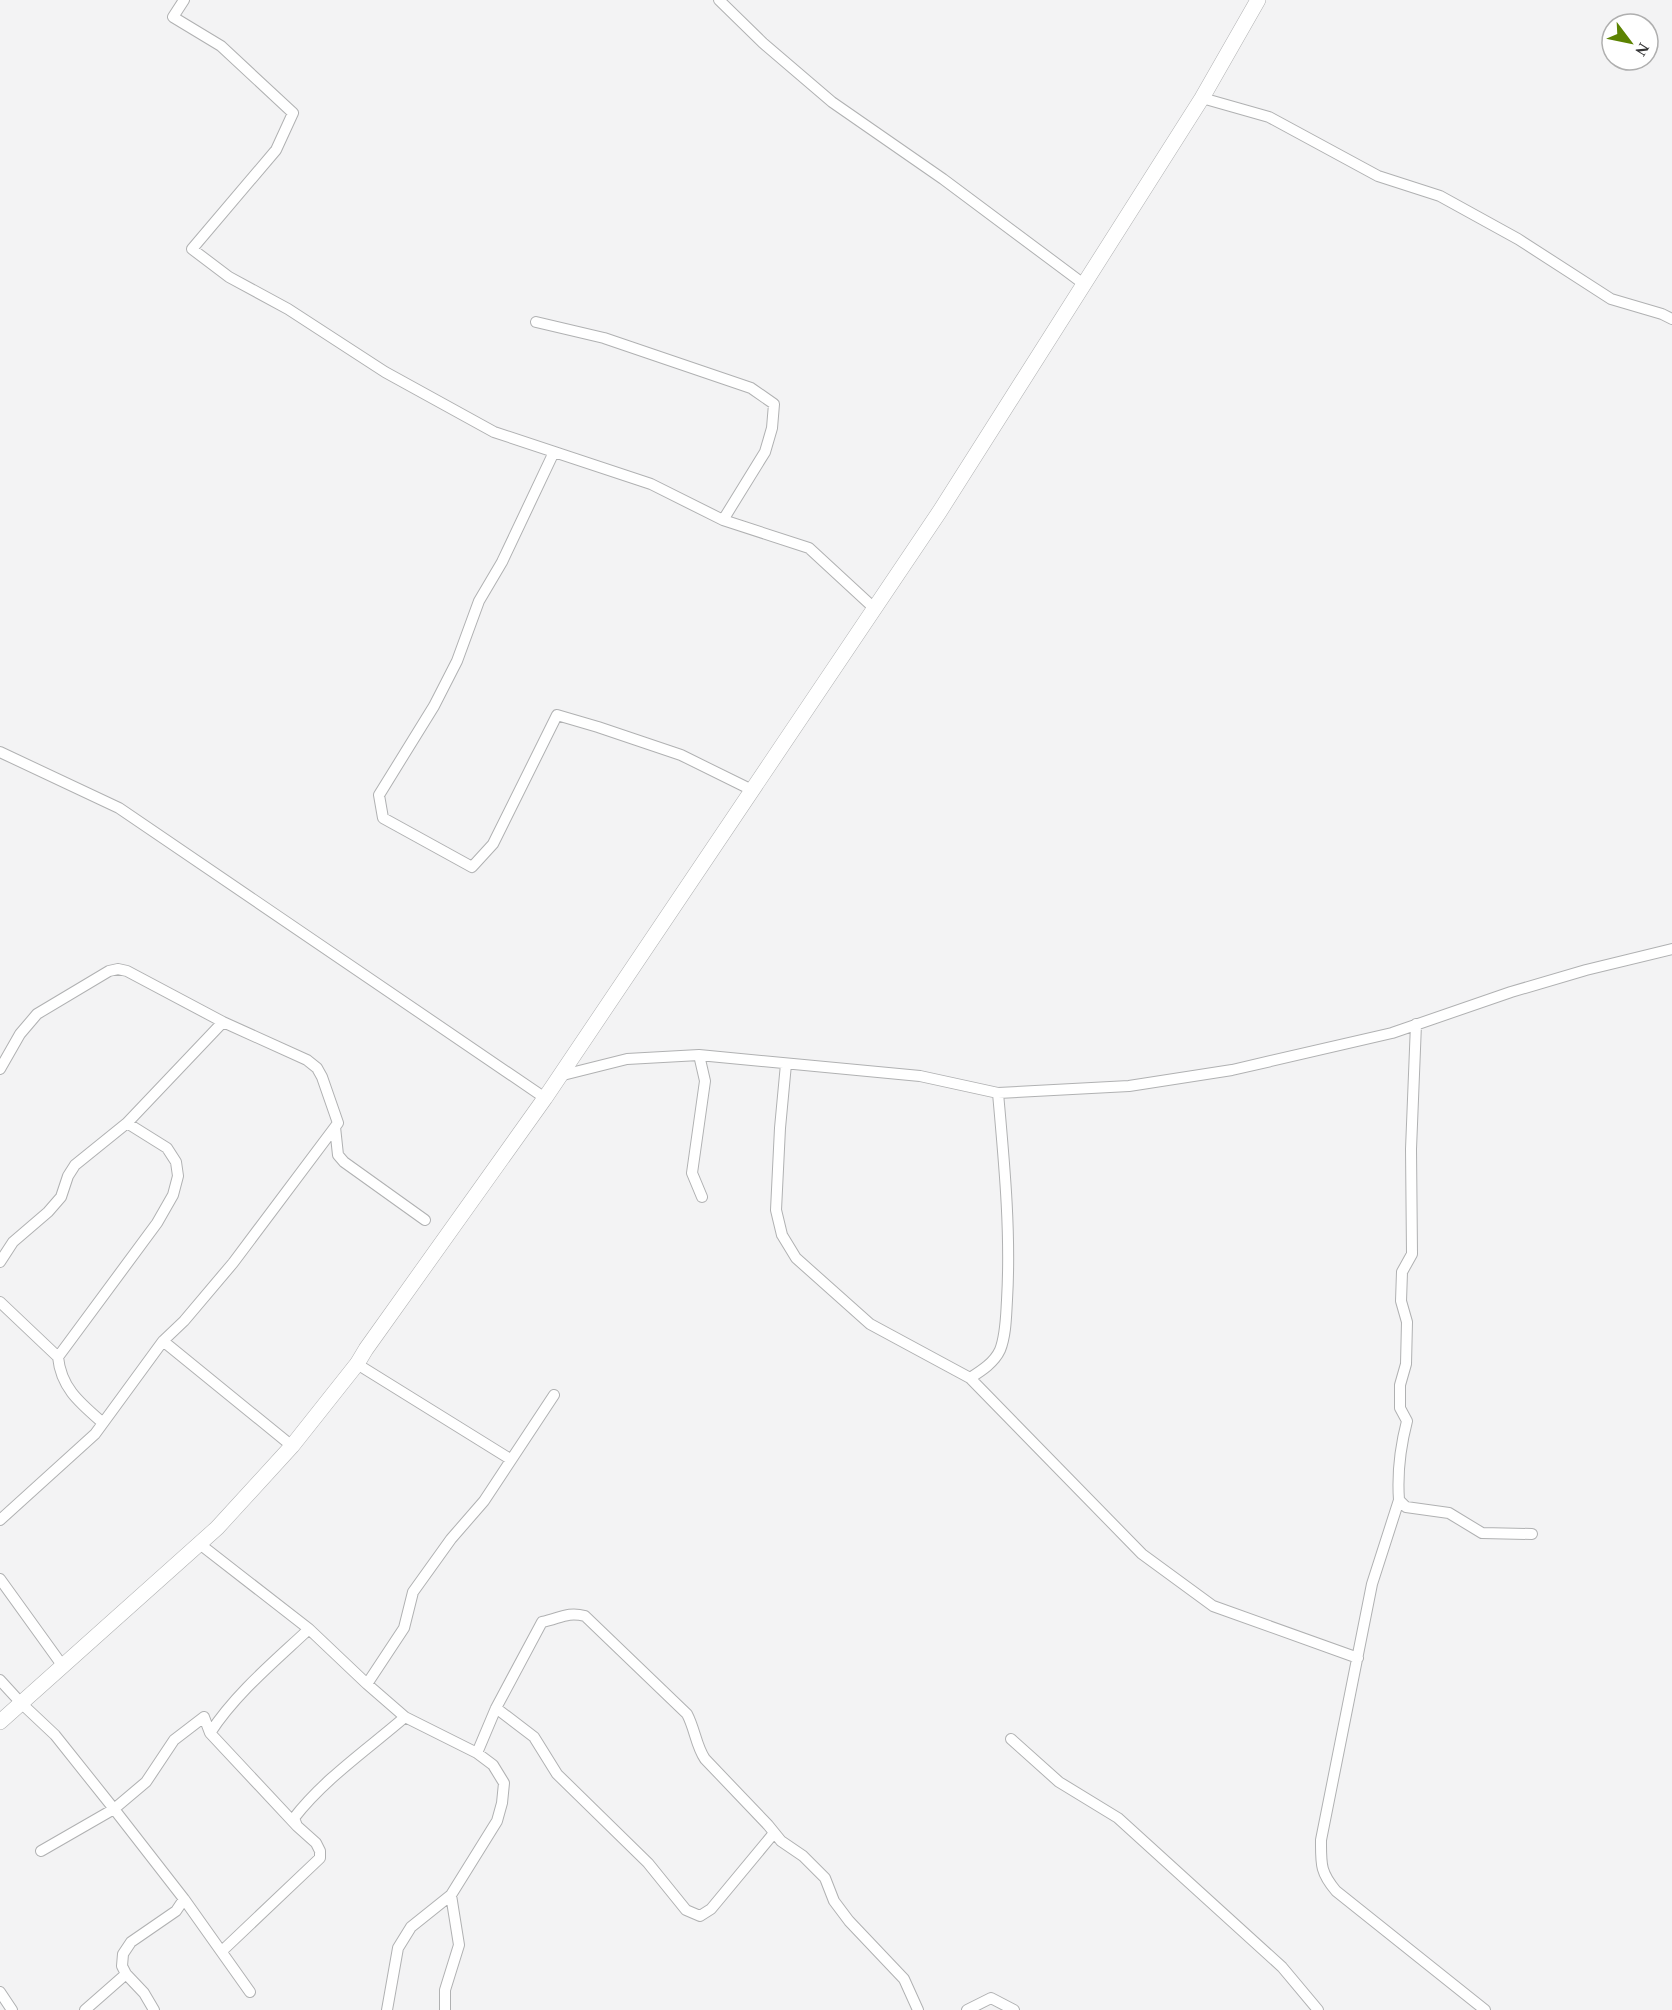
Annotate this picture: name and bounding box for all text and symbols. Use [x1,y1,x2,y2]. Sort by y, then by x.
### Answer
north arrow [1600,12,1660,72]
text: N [1632,40,1653,59]

